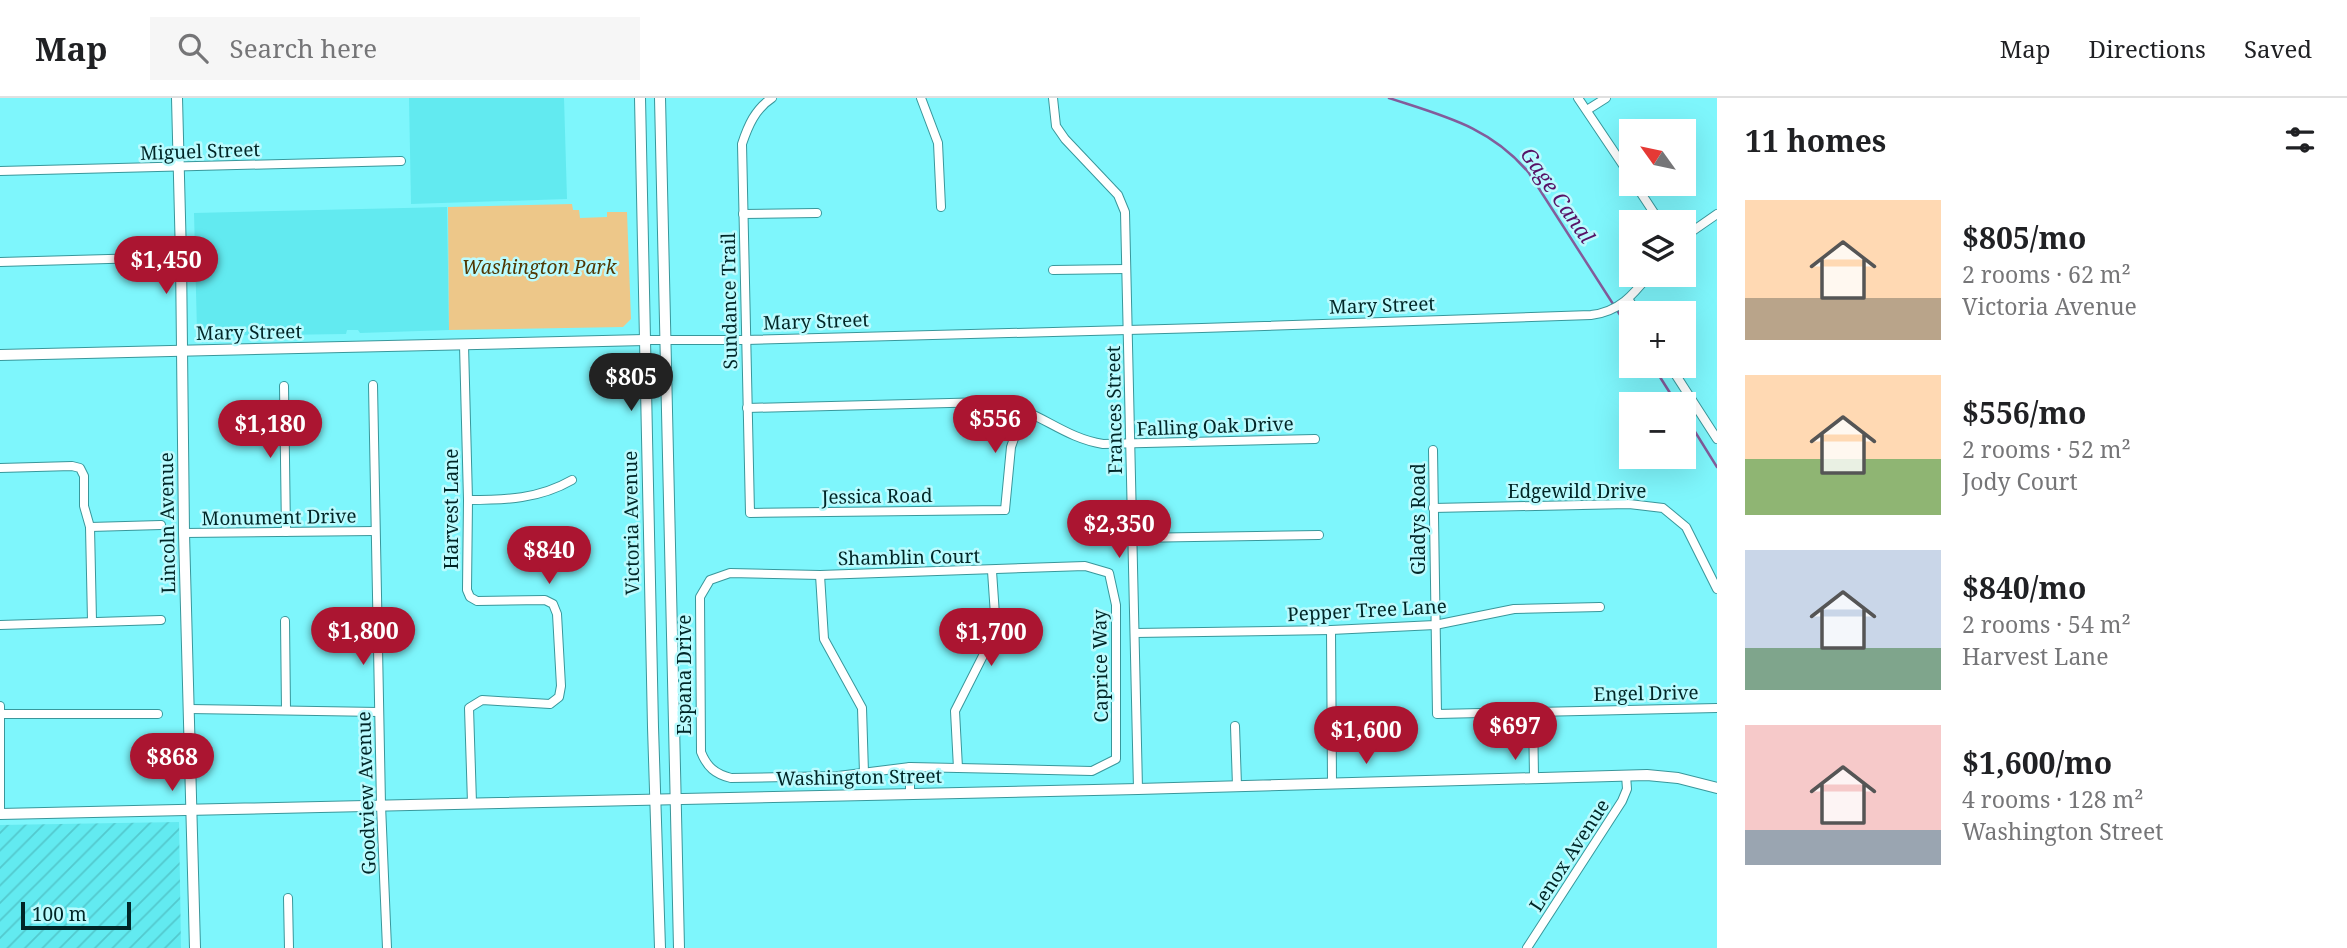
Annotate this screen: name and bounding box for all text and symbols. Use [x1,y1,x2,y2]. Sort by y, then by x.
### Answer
search box [150,17,640,80]
text: Map [35,26,108,71]
icon: search [174,29,212,67]
text: Search here [230,30,377,66]
text: Map [2000,32,2051,65]
text: Directions [2089,32,2206,65]
text: Saved [2244,32,2312,65]
north arrow [1619,119,1696,196]
map controls [1619,119,1696,469]
text: 11 homes [1745,120,1886,161]
icon: filters [2281,121,2319,159]
street label: Miguel Street [139,136,261,166]
water label: Gage Canal [1515,141,1602,249]
button: layers [1619,210,1696,287]
text: $805/mo [1962,217,2086,258]
icon: home [1801,228,1885,312]
street label: Sundance Trail [715,232,743,370]
pin: $1,450 [109,236,223,296]
text: $1,450 [130,243,202,275]
park label: Washington Park [462,254,617,280]
text: 2 rooms · 62 m² [1962,258,2131,290]
street label: Mary Street [1329,290,1436,320]
text: Victoria Avenue [1962,290,2137,322]
button: + [1619,301,1696,378]
street label: Mary Street [763,306,870,336]
street label: Mary Street [196,318,303,346]
street label: Frances Street [1100,345,1128,475]
pin: $805 [590,354,672,413]
text: $805 [605,360,657,392]
button: − [1619,392,1696,469]
text: $556/mo [1962,392,2086,433]
pin: $556 [954,396,1036,455]
pin: $1,180 [213,400,327,460]
text: $556 [969,402,1021,434]
icon: home [1801,403,1885,487]
text: $1,180 [234,407,306,439]
street label: Falling Oak Drive [1136,410,1294,442]
text: 2 rooms · 52 m² [1962,433,2131,465]
street label: Harvest Lane [438,448,464,570]
street label: Victoria Avenue [617,451,645,595]
street label: Lincoln Avenue [153,452,181,594]
street label: Gladys Road [1405,463,1431,575]
text: Jody Court [1962,465,2078,497]
street label: Edgewild Drive [1508,478,1646,504]
street label: Jessica Road [820,482,933,510]
pin: $2,350 [1062,500,1176,560]
street label: Monument Drive [201,503,357,531]
text: $2,350 [1083,507,1155,539]
pin: $840 [508,526,590,586]
text: $840 [523,533,575,565]
street label: Shamblin Court [838,543,981,571]
text: $840/mo [1962,567,2086,608]
icon: home [1801,578,1885,662]
street label: Pepper Tree Lane [1286,593,1448,627]
pin: $1,800 [306,608,420,667]
pin: $1,700 [934,608,1048,668]
text: 2 rooms · 54 m² [1962,608,2131,640]
street label: Caprice Way [1086,609,1114,723]
text: $1,800 [327,614,399,646]
street label: Espana Drive [671,615,697,735]
text: $1,700 [955,615,1027,647]
text: Harvest Lane [1962,640,2109,672]
street label: Engel Drive [1593,679,1699,707]
pin: $697 [1474,702,1556,762]
pin: $1,600 [1309,706,1423,766]
text: $697 [1489,709,1541,741]
street label: Goodview Avenue [350,711,382,875]
text: $1,600 [1330,713,1402,745]
pin: $868 [131,734,213,793]
text: $868 [146,740,198,772]
text: $1,600/mo [1962,742,2112,783]
icon: home [1801,753,1885,837]
street label: Washington Street [776,763,943,791]
text: 4 rooms · 128 m² [1962,783,2144,815]
street label: Lenox Avenue [1523,794,1615,916]
text: Washington Street [1962,815,2163,847]
scale bar [21,899,131,931]
text: 100 m [32,901,87,927]

